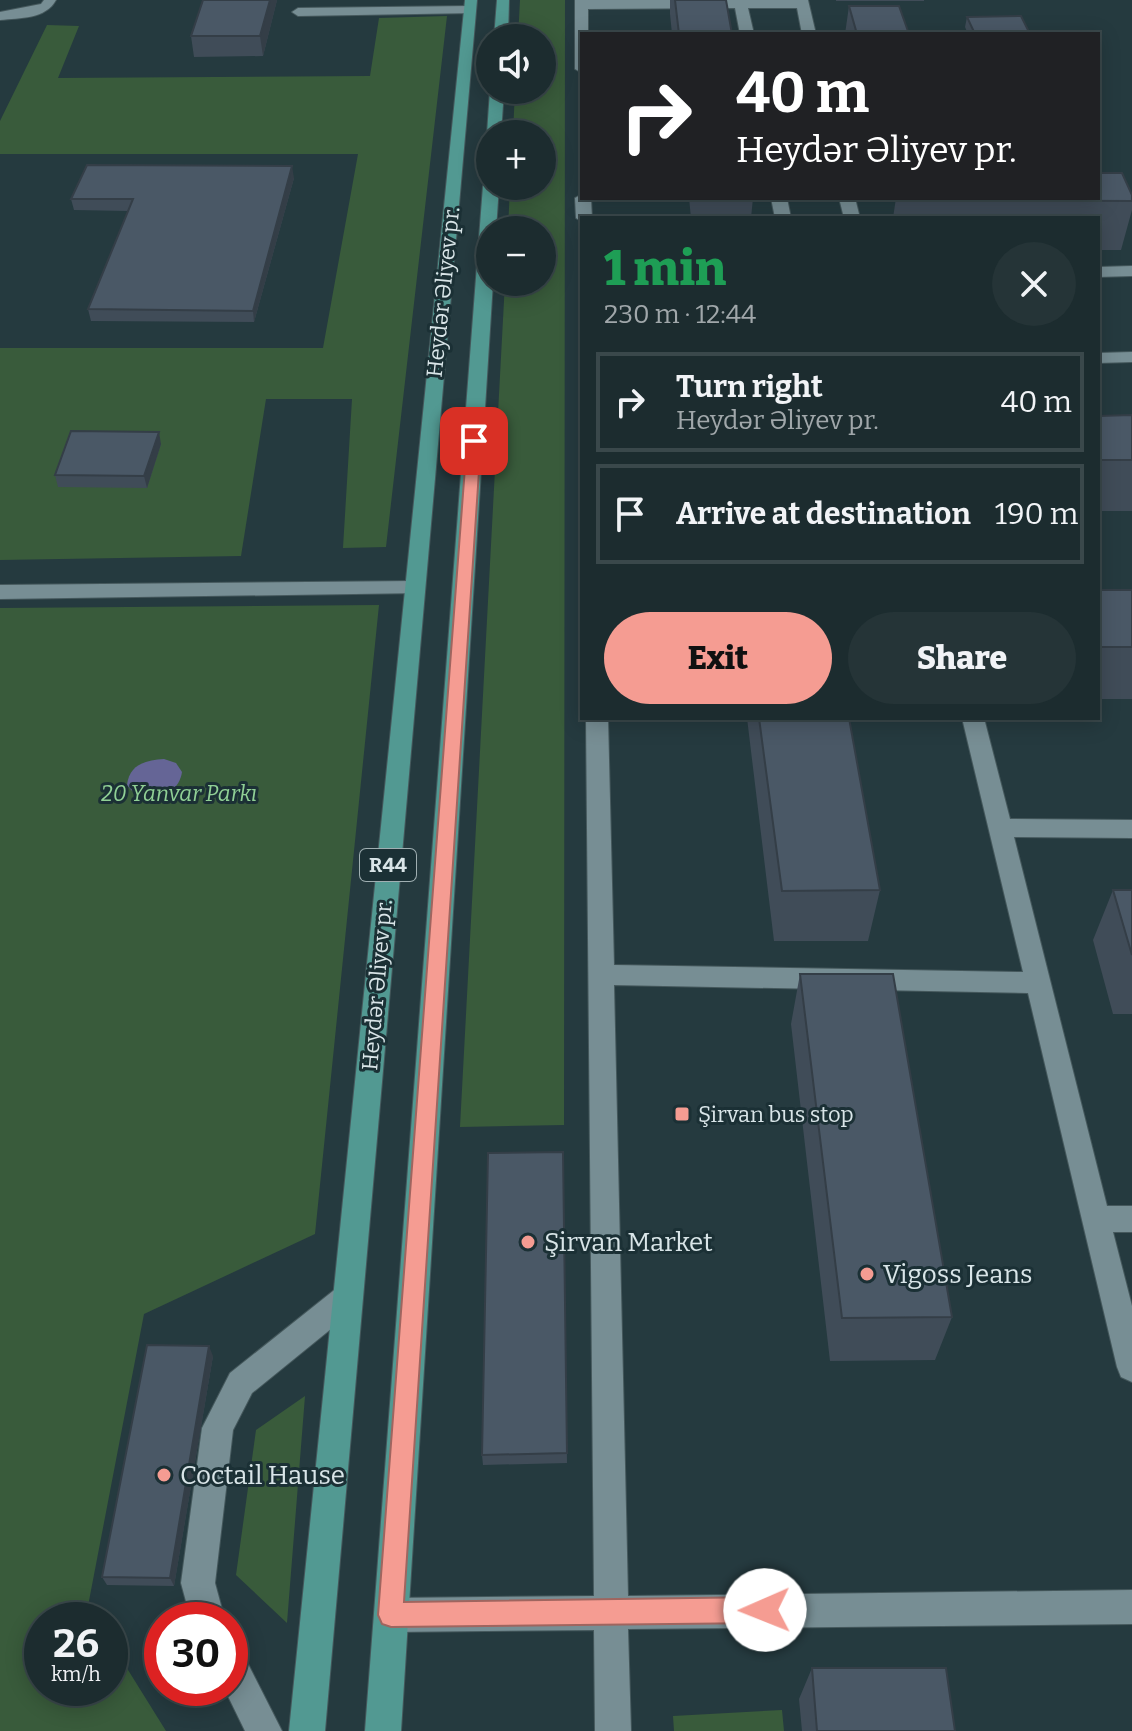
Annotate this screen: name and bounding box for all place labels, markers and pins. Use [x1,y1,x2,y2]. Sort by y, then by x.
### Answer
pin [440,407,508,475]
place label: Şirvan bus stop [698,1101,854,1128]
marker: Şirvan bus stop [673,1105,691,1123]
place label: Şirvan Market [544,1227,713,1258]
marker: Şirvan Market [519,1233,537,1251]
place label: Vigoss Jeans [883,1259,1032,1290]
marker: Vigoss Jeans [858,1265,876,1283]
place label: Coctail Hause [180,1460,345,1491]
marker: Coctail Hause [155,1466,173,1484]

